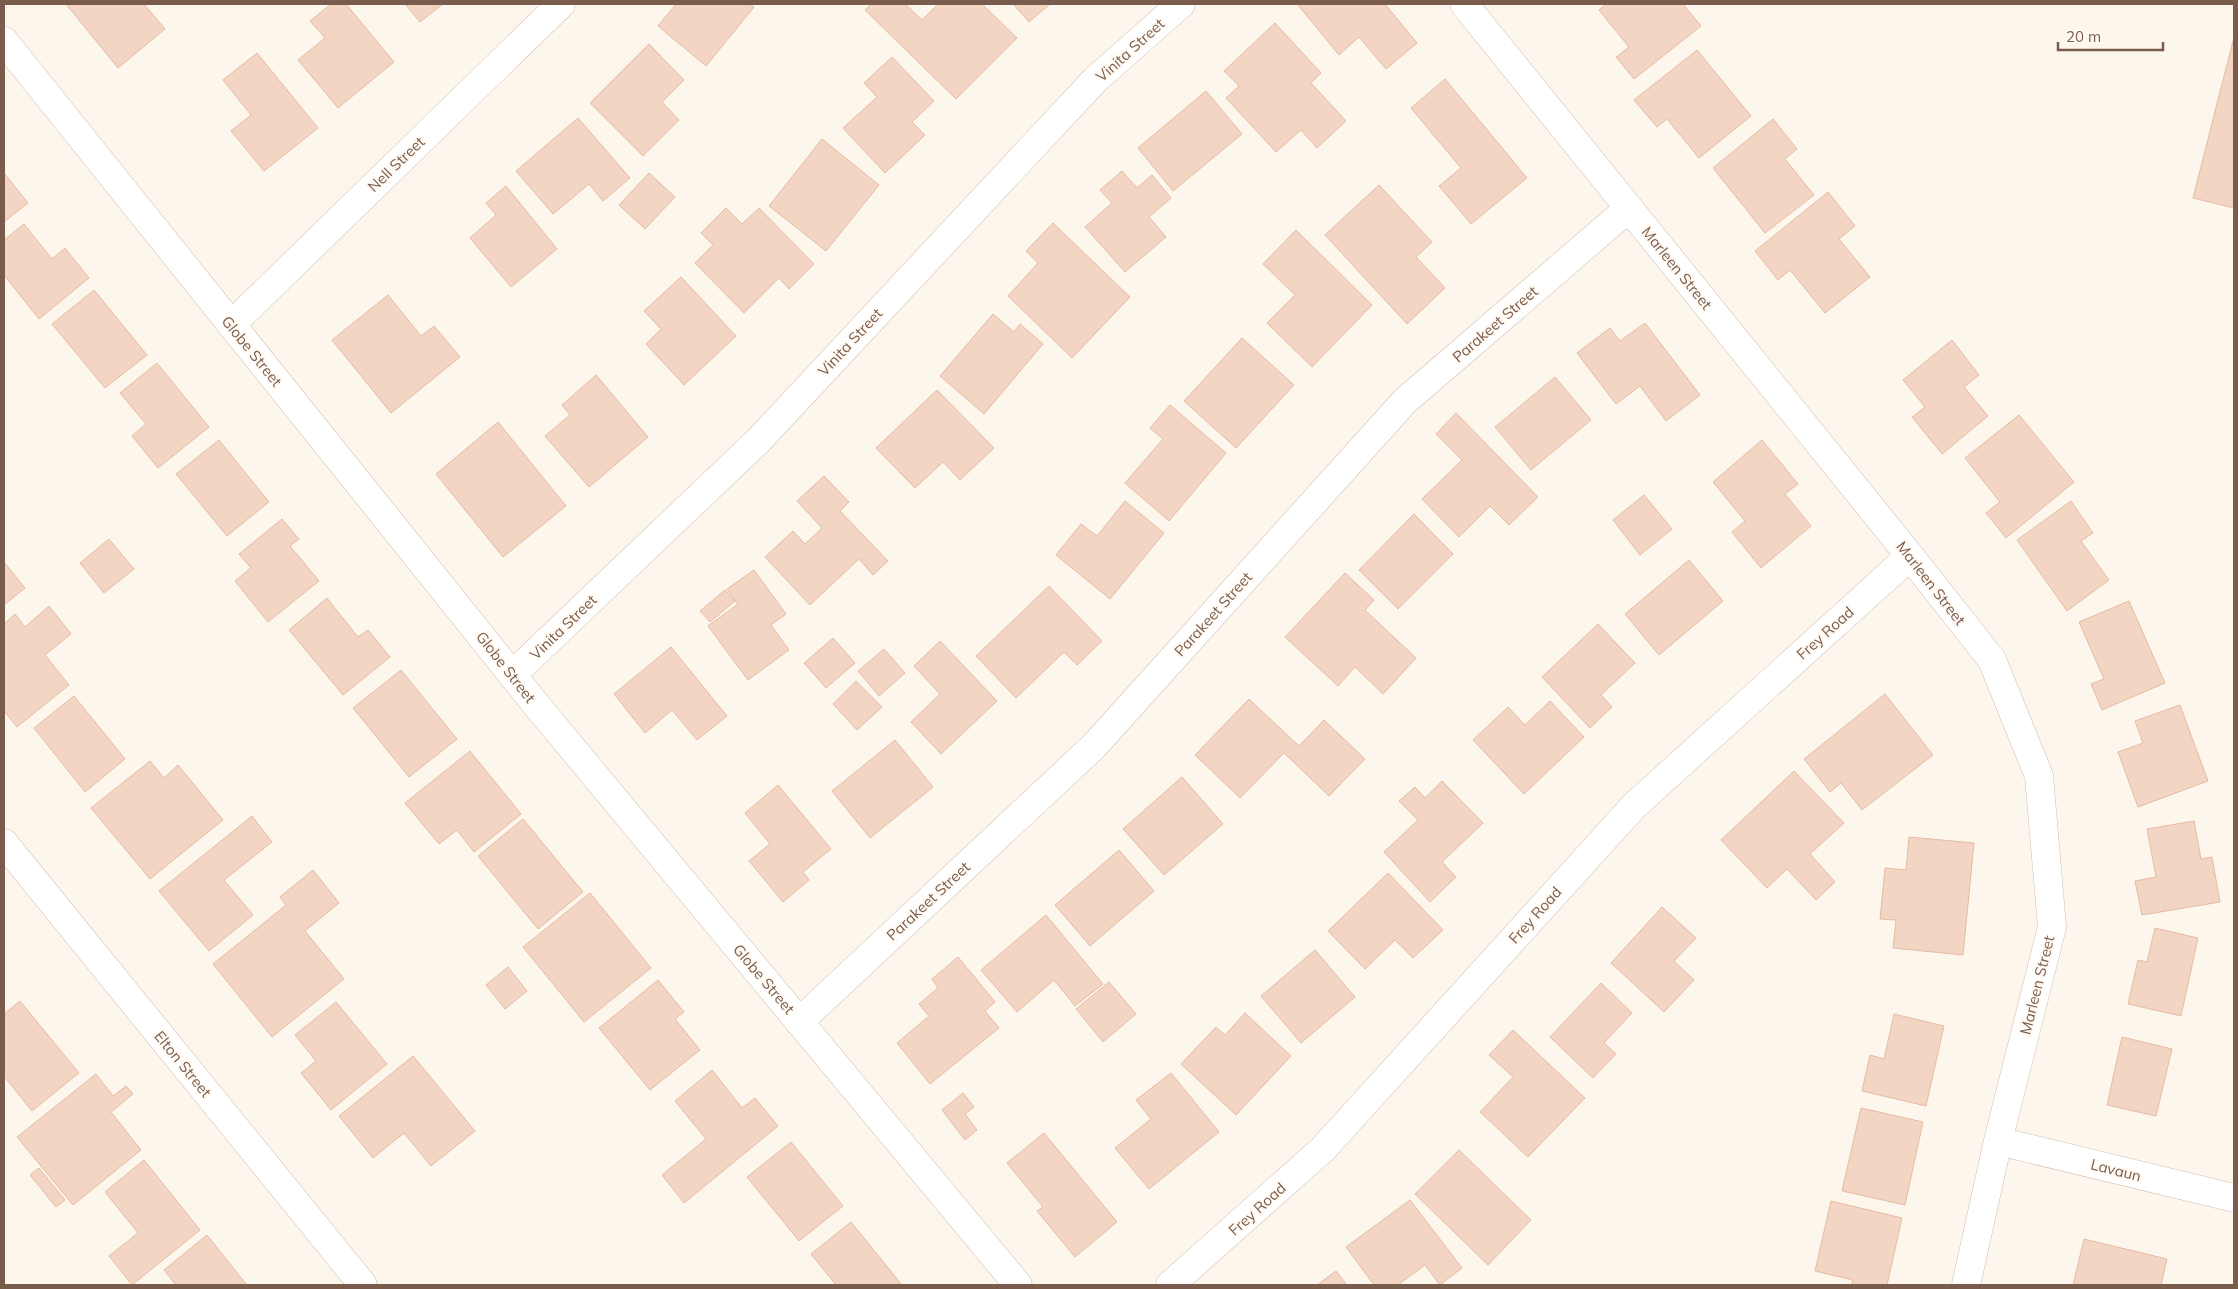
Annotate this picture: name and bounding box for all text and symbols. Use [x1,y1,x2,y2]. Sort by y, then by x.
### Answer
street label: Vinita Street [1092,14,1168,86]
scale bar [2058,20,2163,52]
text: 20 m [2066,27,2101,46]
street label: Nell Street [364,132,428,196]
street label: Marleen Street [1638,223,1716,313]
street label: Parakeet Street [1448,282,1542,366]
street label: Vinita Street [814,304,886,380]
street label: Globe Street [218,312,286,390]
street label: Marleen Street [1892,537,1970,629]
street label: Parakeet Street [1170,568,1256,660]
street label: Vinita Street [525,590,601,664]
street label: Frey Road [1792,602,1858,664]
street label: Globe Street [472,627,540,707]
street label: Parakeet Street [882,857,974,945]
street label: Frey Road [1504,882,1566,948]
street label: Marleen Street [2016,934,2058,1036]
street label: Globe Street [729,940,799,1018]
street label: Elton Street [150,1027,216,1101]
street label: Lavaun [2089,1155,2143,1185]
street label: Frey Road [1224,1178,1290,1240]

